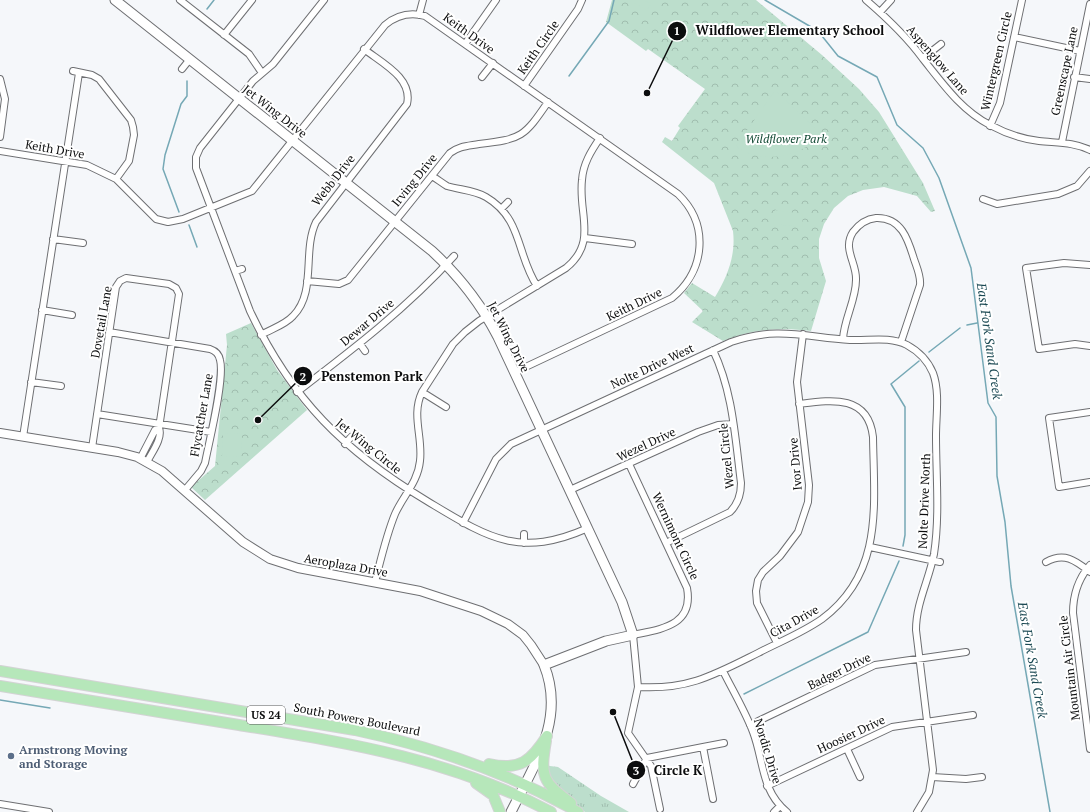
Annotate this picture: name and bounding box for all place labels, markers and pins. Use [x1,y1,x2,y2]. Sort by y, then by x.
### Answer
callout: Wildflower Elementary School [667,18,892,43]
callout: Penstemon Park [293,364,431,389]
place label: Armstrong Moving and Storage [19,742,128,771]
marker: Armstrong Moving and Storage [6,751,16,761]
callout: Circle K [626,758,711,783]

